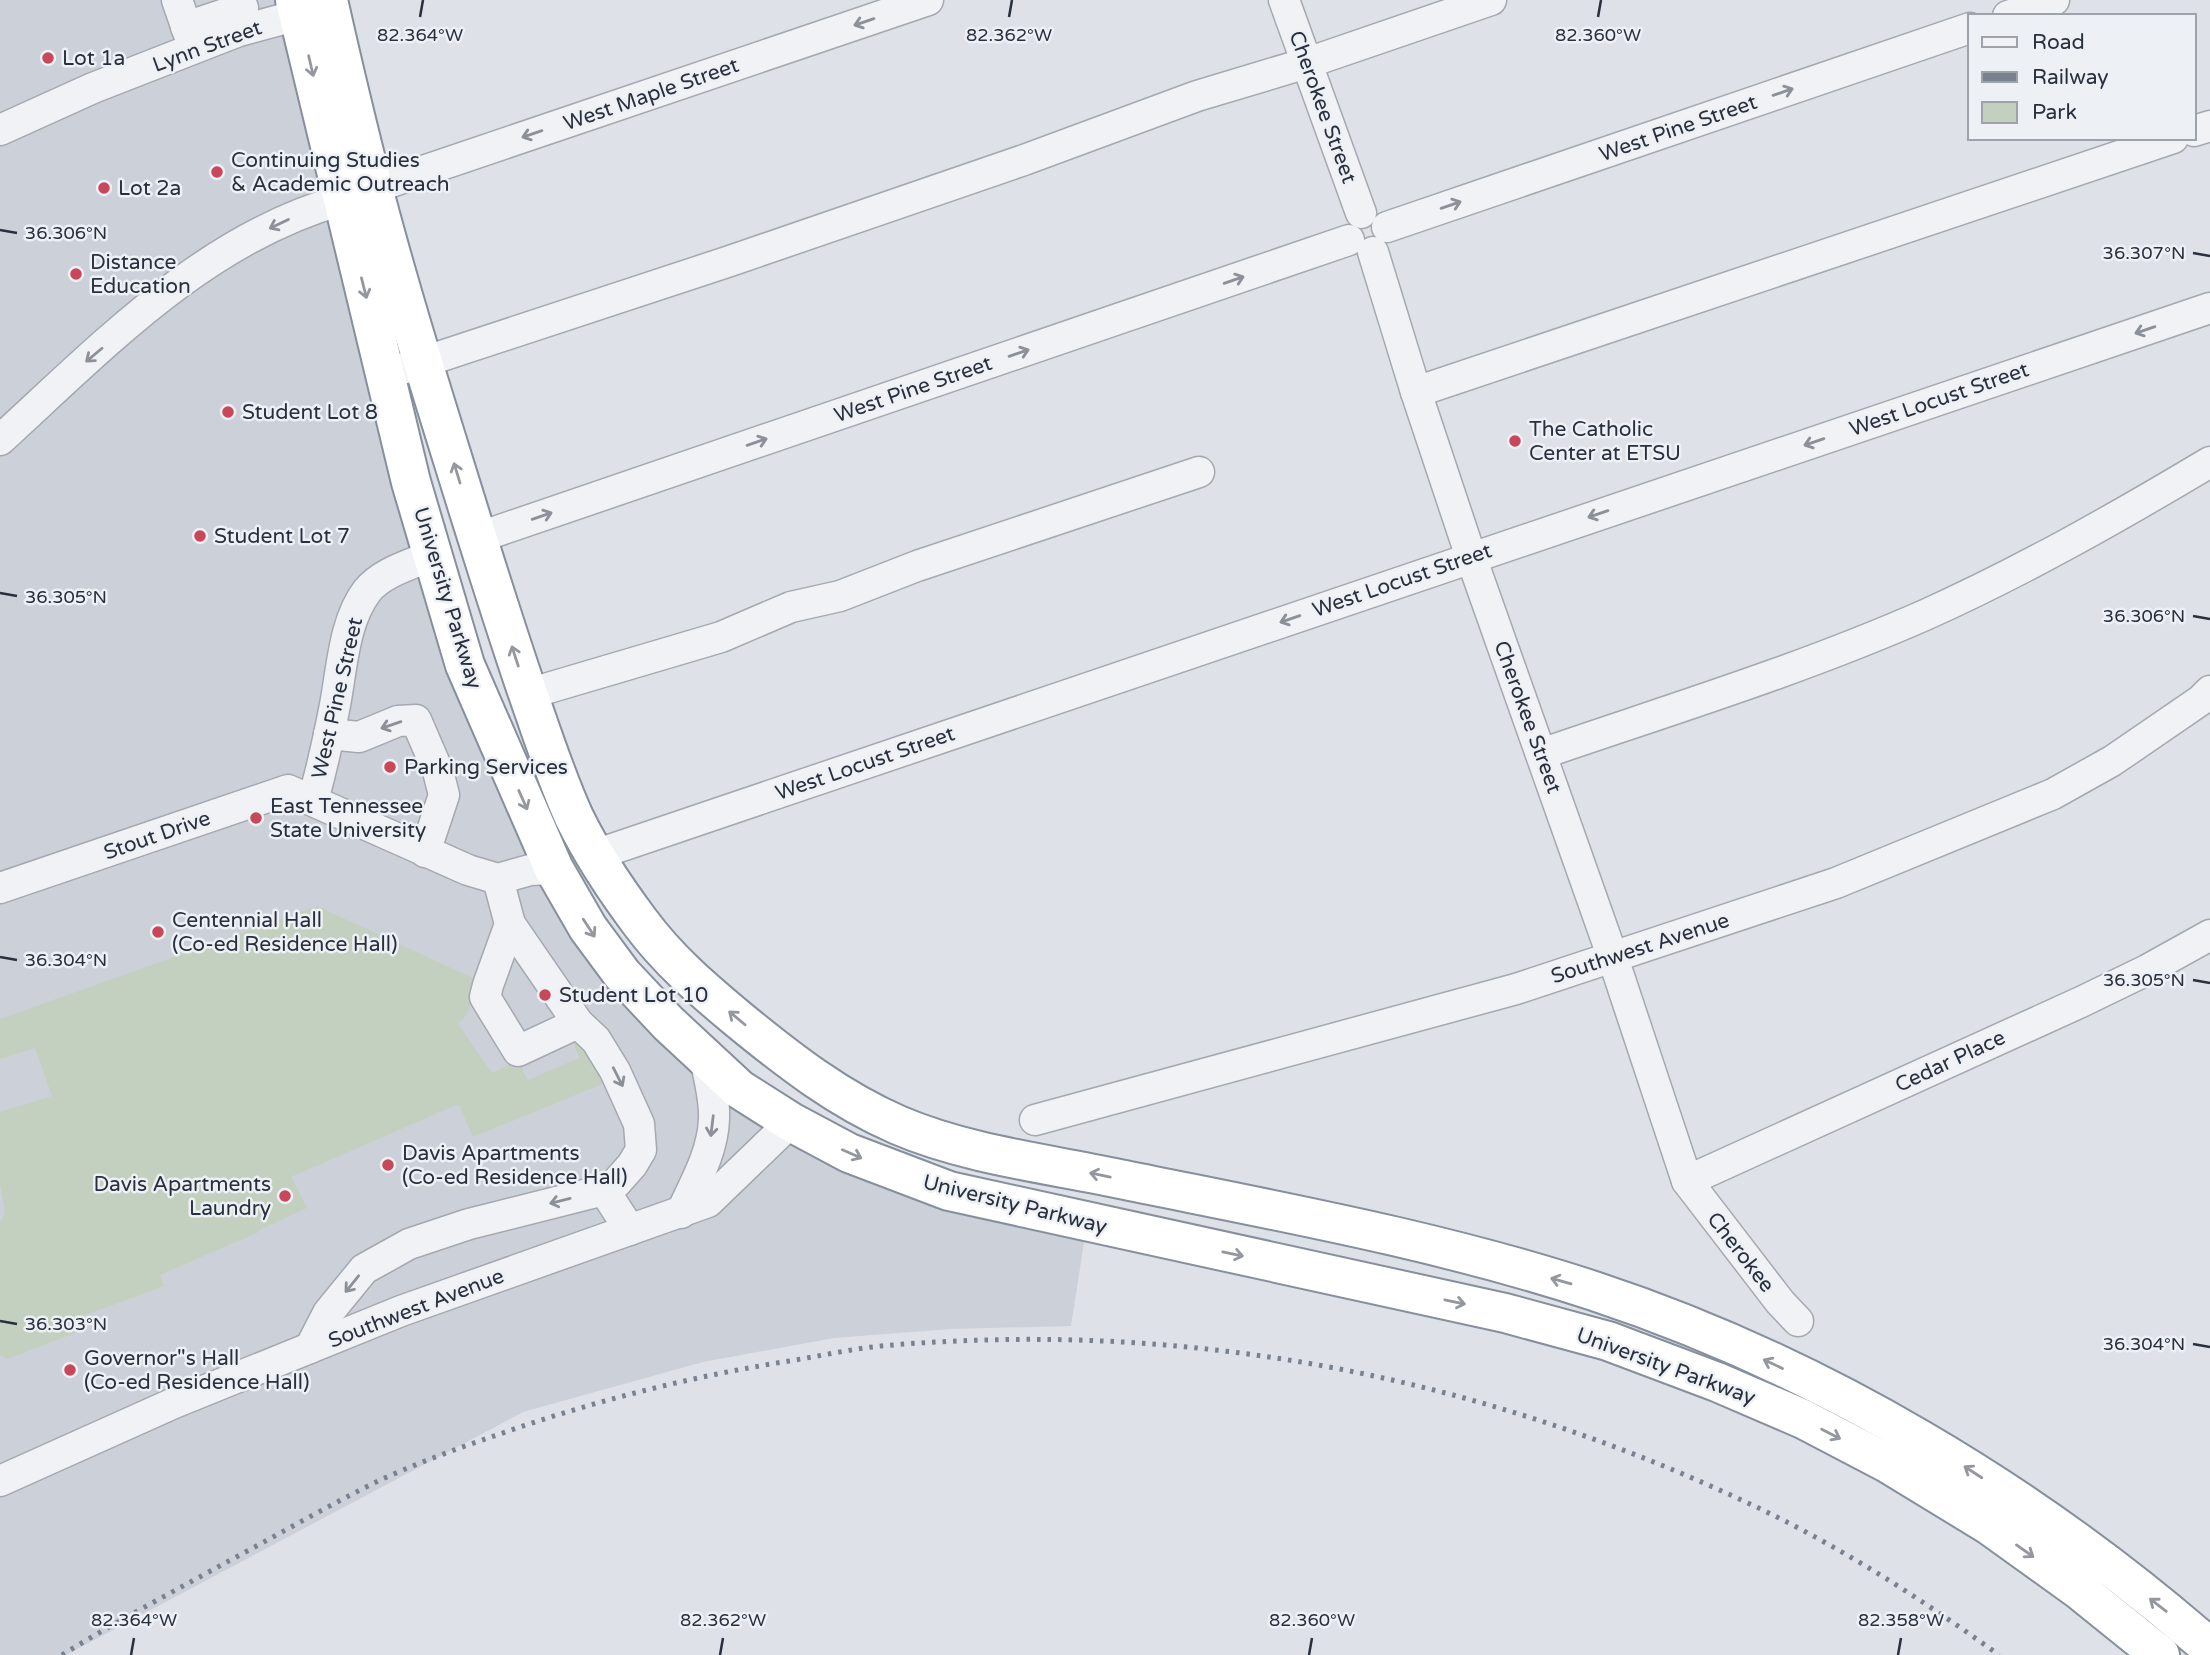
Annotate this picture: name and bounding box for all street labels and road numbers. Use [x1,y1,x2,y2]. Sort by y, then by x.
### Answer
street label: Lynn Street [149,15,265,78]
street label: Cherokee Street [1283,28,1362,187]
street label: West Maple Street [560,53,742,136]
street label: West Pine Street [1596,90,1760,167]
street label: West Pine Street [831,351,995,428]
street label: West Locust Street [1846,357,2032,442]
street label: University Parkway [408,504,487,692]
street label: West Locust Street [1309,538,1495,623]
street label: West Pine Street [307,615,368,781]
street label: Cherokee Street [1488,638,1567,797]
street label: West Locust Street [772,721,958,806]
street label: Stout Drive [101,806,214,865]
street label: Southwest Avenue [1548,908,1733,989]
street label: Cedar Place [1891,1025,2009,1098]
street label: University Parkway [920,1170,1109,1239]
street label: Cherokee [1702,1207,1780,1297]
street label: Southwest Avenue [325,1263,508,1353]
street label: University Parkway [1573,1322,1759,1410]

